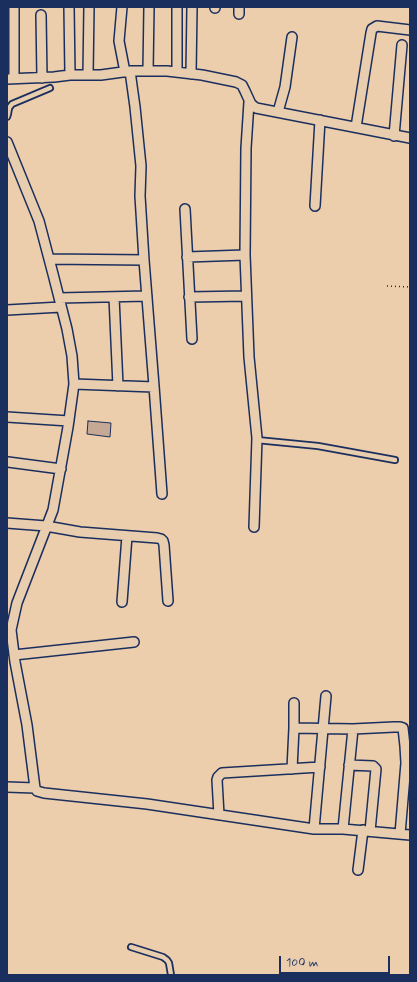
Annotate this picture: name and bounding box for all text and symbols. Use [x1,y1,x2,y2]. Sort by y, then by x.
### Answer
scale bar [281,948,392,974]
text: 100 m [286,955,318,971]

